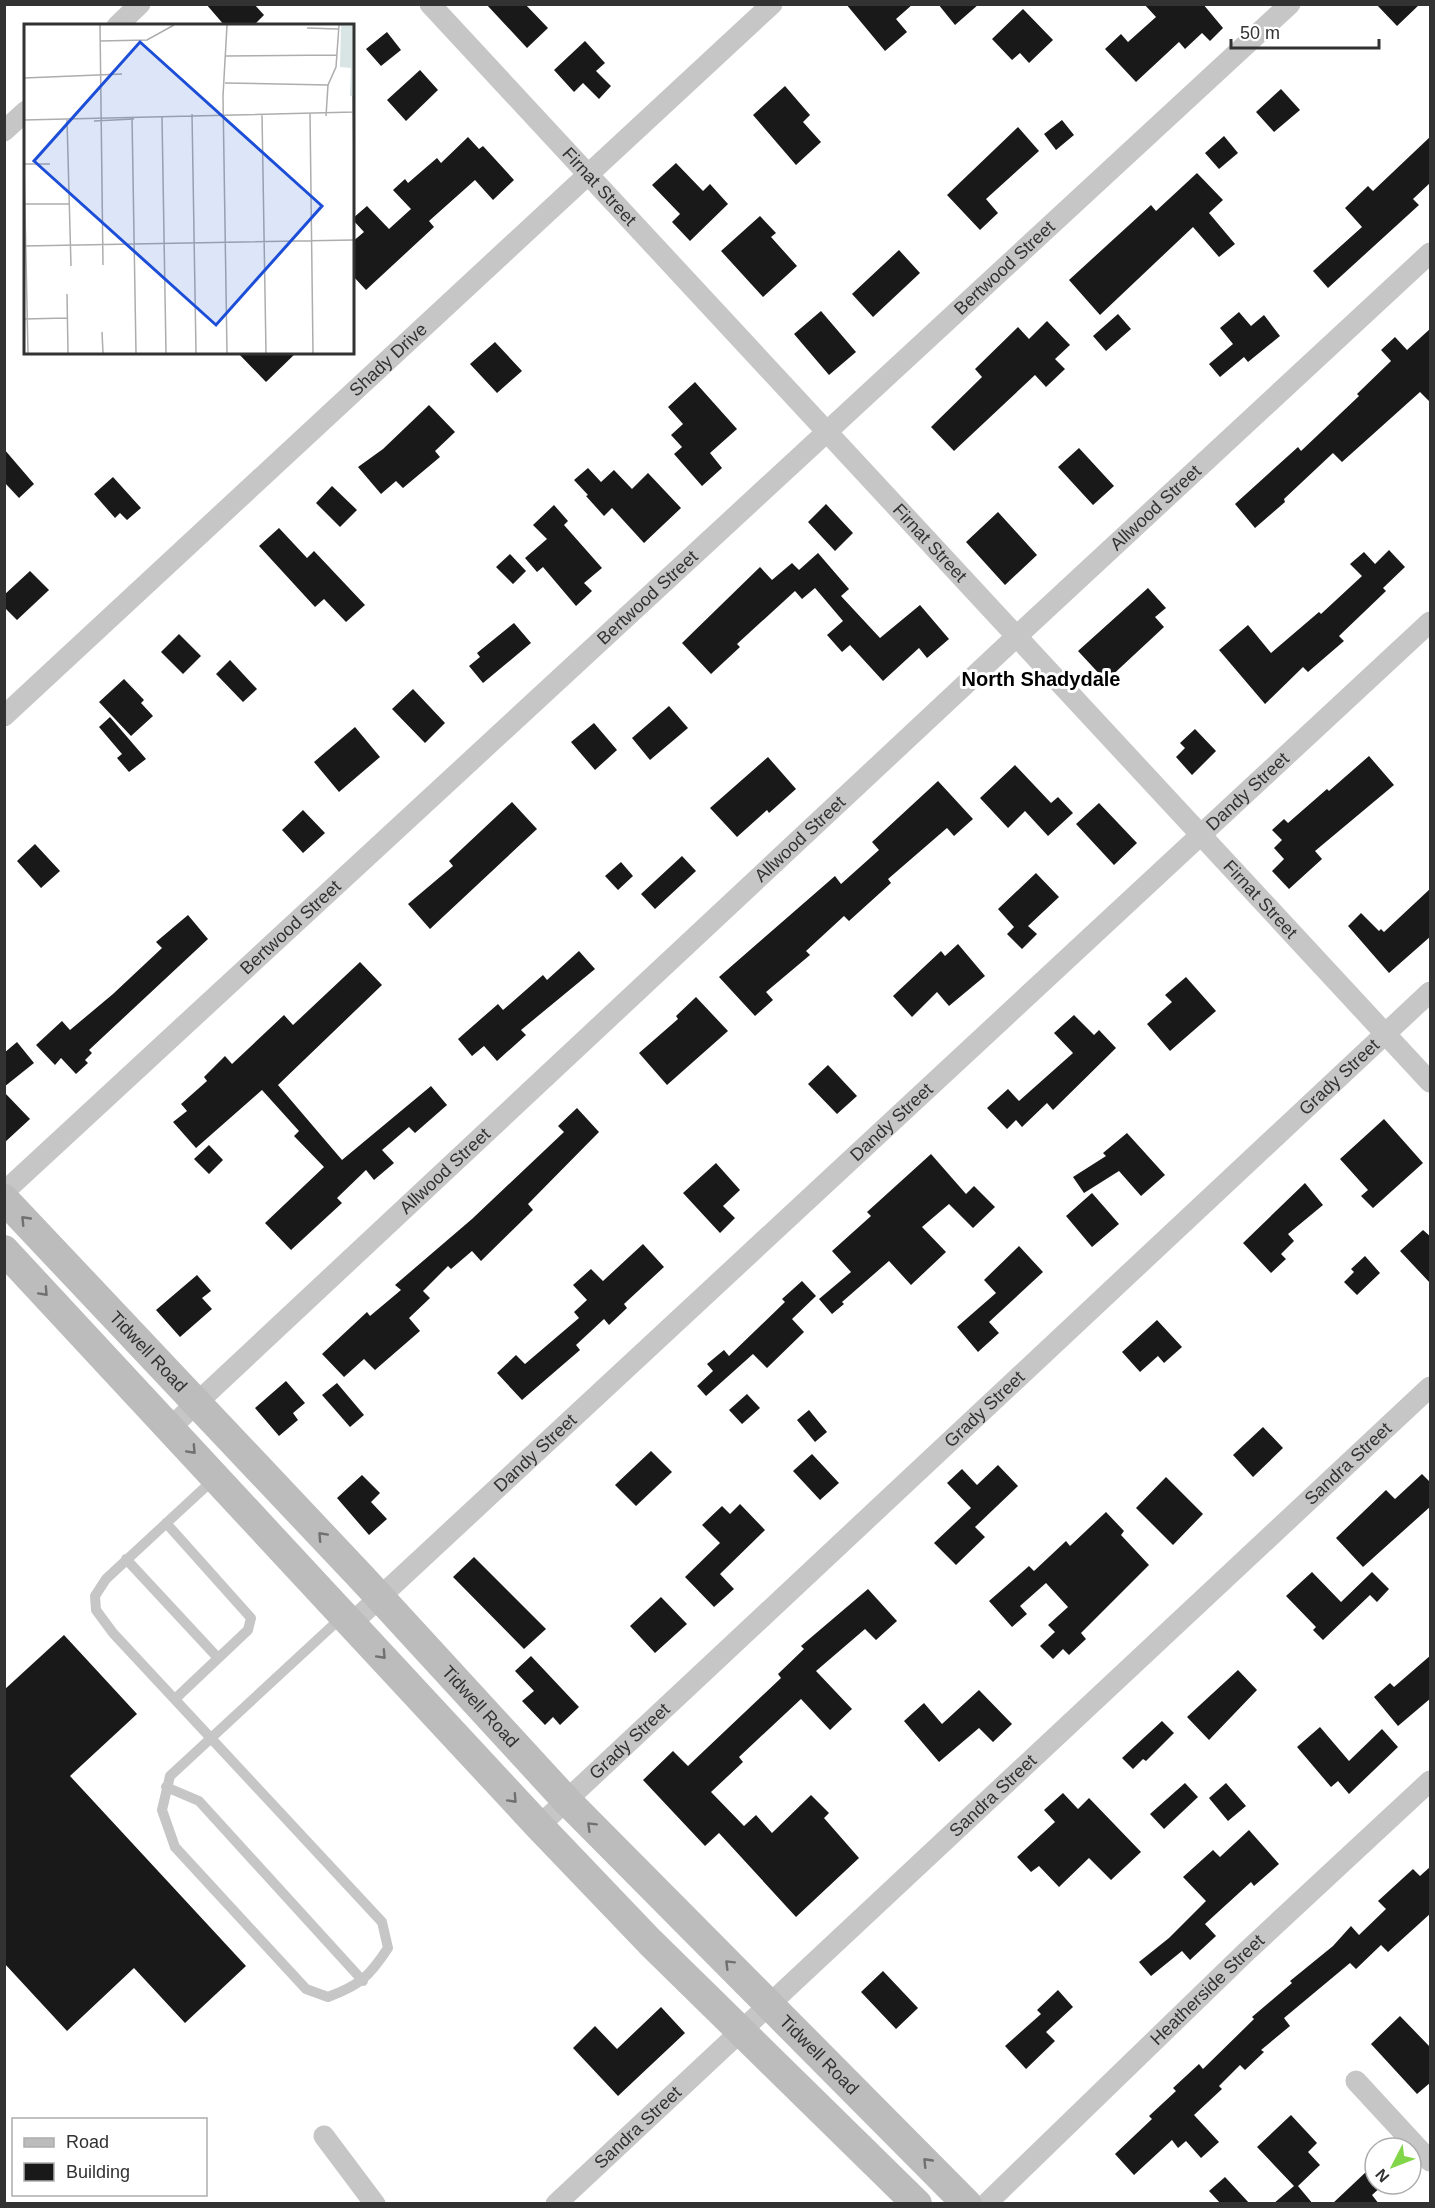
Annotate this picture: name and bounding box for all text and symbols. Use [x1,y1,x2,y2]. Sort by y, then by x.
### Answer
scale bar [1231,12,1380,50]
text: 50 m [1240,23,1280,43]
inset map [24,24,354,354]
street label: Firnat Street [558,143,640,230]
street label: Bertwood Street [950,217,1059,319]
street label: Shady Drive [346,319,431,400]
street label: Allwood Street [1106,461,1205,554]
street label: Firnat Street [889,500,971,586]
street label: Bertwood Street [593,546,702,649]
district label: North Shadydale [962,668,1120,690]
street label: Dandy Street [1202,748,1293,835]
street label: Allwood Street [751,792,849,886]
street label: Firnat Street [1219,856,1301,942]
street label: Bertwood Street [236,876,345,979]
street label: Grady Street [1295,1035,1383,1119]
street label: Dandy Street [846,1079,937,1165]
street label: Allwood Street [396,1124,494,1218]
one-way arrow [21,1217,32,1227]
one-way arrow [37,1285,48,1296]
street label: Tidwell Road [105,1307,191,1396]
street label: Grady Street [940,1367,1028,1451]
street label: Dandy Street [490,1410,581,1496]
street label: Sandra Street [1300,1418,1395,1509]
one-way arrow [185,1444,196,1454]
one-way arrow [318,1532,329,1543]
one-way arrow [375,1648,386,1659]
street label: Tidwell Road [438,1662,523,1751]
street label: Grady Street [585,1699,674,1783]
street label: Sandra Street [945,1750,1040,1841]
one-way arrow [506,1791,517,1802]
one-way arrow [588,1822,598,1833]
street label: Heatherside Street [1146,1930,1268,2049]
one-way arrow [725,1960,736,1971]
street label: Tidwell Road [775,2011,863,2099]
street label: Sandra Street [590,2082,685,2173]
legend [12,2118,207,2196]
text: Road [66,2132,109,2152]
north arrow [1363,2136,1423,2196]
one-way arrow [923,2158,934,2169]
text: Building [66,2162,130,2182]
text: N [1372,2166,1392,2186]

